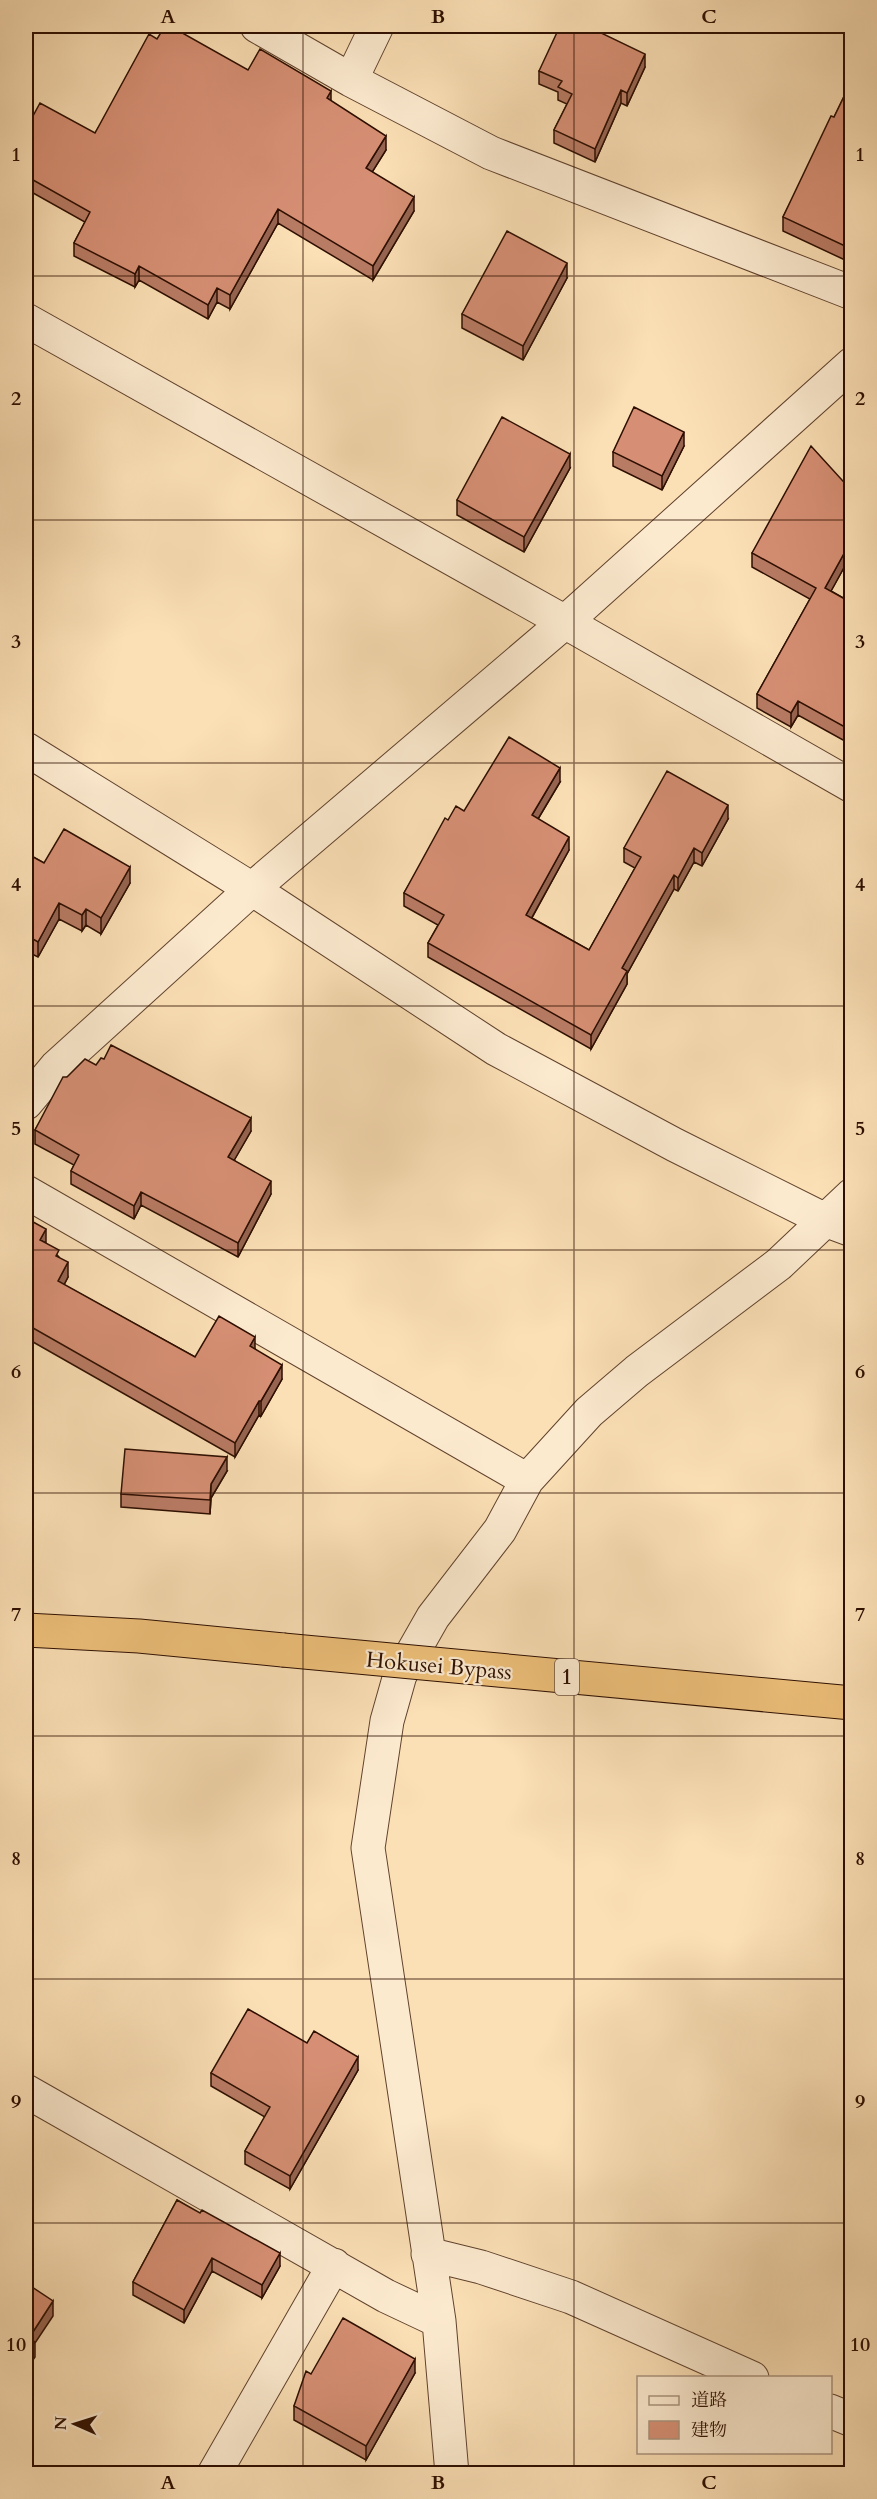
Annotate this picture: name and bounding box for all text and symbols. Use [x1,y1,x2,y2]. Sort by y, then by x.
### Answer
text: A [160,3,176,30]
text: B [431,3,445,30]
text: C [701,3,717,30]
text: 1 [11,141,21,168]
text: 1 [855,141,865,168]
text: 2 [11,385,21,412]
text: 2 [855,385,865,412]
text: 3 [11,628,21,655]
text: 3 [855,628,865,655]
text: 4 [11,871,21,898]
text: 4 [855,871,865,898]
text: 5 [11,1115,21,1142]
text: 5 [855,1115,865,1142]
text: 6 [11,1358,21,1385]
text: 6 [855,1358,865,1385]
text: 7 [11,1601,21,1628]
text: 7 [855,1601,865,1628]
street label: Hokusei Bypass [365,1645,513,1687]
road number: 1 [555,1659,579,1695]
text: 8 [11,1845,21,1872]
text: 8 [855,1845,865,1872]
text: 9 [11,2088,21,2115]
text: 9 [855,2088,865,2115]
text: 10 [6,2331,26,2358]
text: 10 [850,2331,870,2358]
legend [637,2376,832,2454]
text: 道路 [691,2388,727,2413]
north arrow [45,2394,105,2454]
text: N [50,2416,72,2431]
text: 建物 [691,2418,727,2443]
text: A [160,2469,176,2496]
text: B [431,2469,445,2496]
text: C [701,2469,717,2496]

